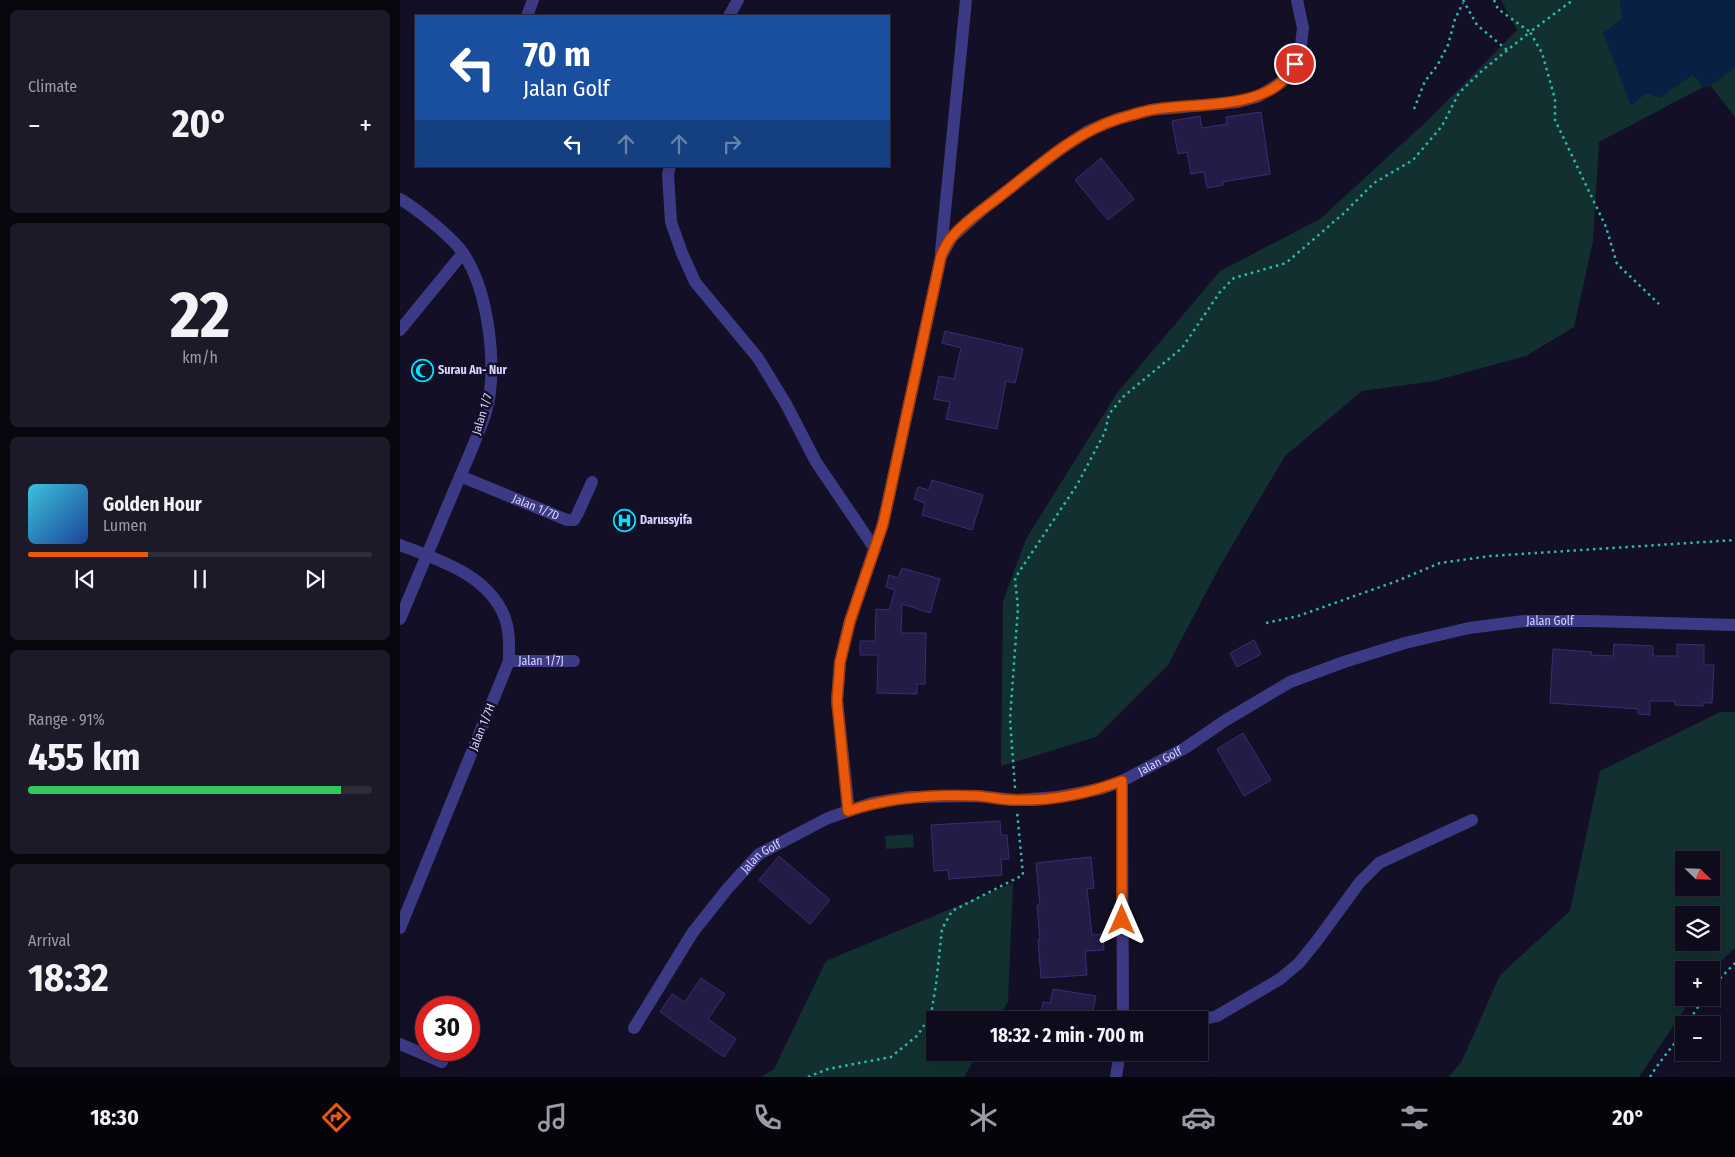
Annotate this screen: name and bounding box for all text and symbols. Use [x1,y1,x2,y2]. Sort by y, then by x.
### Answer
text: 70 m [523,33,591,75]
icon: left [440,35,505,100]
pin [1274,43,1316,85]
icon: arrive [1281,50,1309,78]
text: Jalan Golf [523,75,610,102]
text: Climate [28,77,77,96]
text: 20° [172,101,228,147]
text: − [28,109,41,142]
text: + [359,109,372,142]
icon: left [559,130,587,158]
icon: ahead [612,130,640,158]
icon: ahead [665,130,693,158]
icon: right [718,130,746,158]
text: 22 [170,276,230,354]
text: km/h [182,348,218,367]
mosque icon: Surau An- Nur [410,358,434,382]
place label: Surau An- Nur [438,363,507,377]
street label: Jalan 1/7 [469,392,495,436]
street label: Jalan 1/7D [510,491,561,523]
text: Golden Hour [103,493,202,516]
hospital icon: Darussyifa [612,508,636,532]
place label: Darussyifa [640,513,692,527]
text: Lumen [103,516,147,535]
icon: previous [71,565,99,593]
icon: pause [186,565,214,593]
icon: next [301,565,329,593]
street label: Jalan Golf [1526,614,1575,628]
street label: Jalan 1/7J [518,654,564,668]
street label: Jalan 1/7H [466,701,498,753]
text: Range · 91% [28,710,105,729]
text: 455 km [28,734,141,780]
street label: Jalan Golf [1136,743,1185,778]
street label: Jalan Golf [738,836,784,876]
north arrow [1675,851,1720,896]
map controls [1675,851,1720,1061]
position arrow [1095,893,1147,945]
button: layers [1675,906,1720,951]
text: Arrival [28,931,70,950]
text: 18:32 [28,955,109,1001]
button: + [1675,961,1720,1006]
speed limit sign: 30 [415,996,480,1061]
button: − [1675,1016,1720,1061]
text: 18:32 · 2 min · 700 m [990,1024,1144,1047]
icon: directions [319,1100,354,1135]
icon: music [535,1100,570,1135]
icon: phone [750,1100,785,1135]
icon: climate [966,1100,1001,1135]
icon: car [1181,1100,1216,1135]
icon: filters [1397,1100,1432,1135]
text: 18:30 [90,1104,139,1131]
text: 20° [1612,1104,1645,1131]

